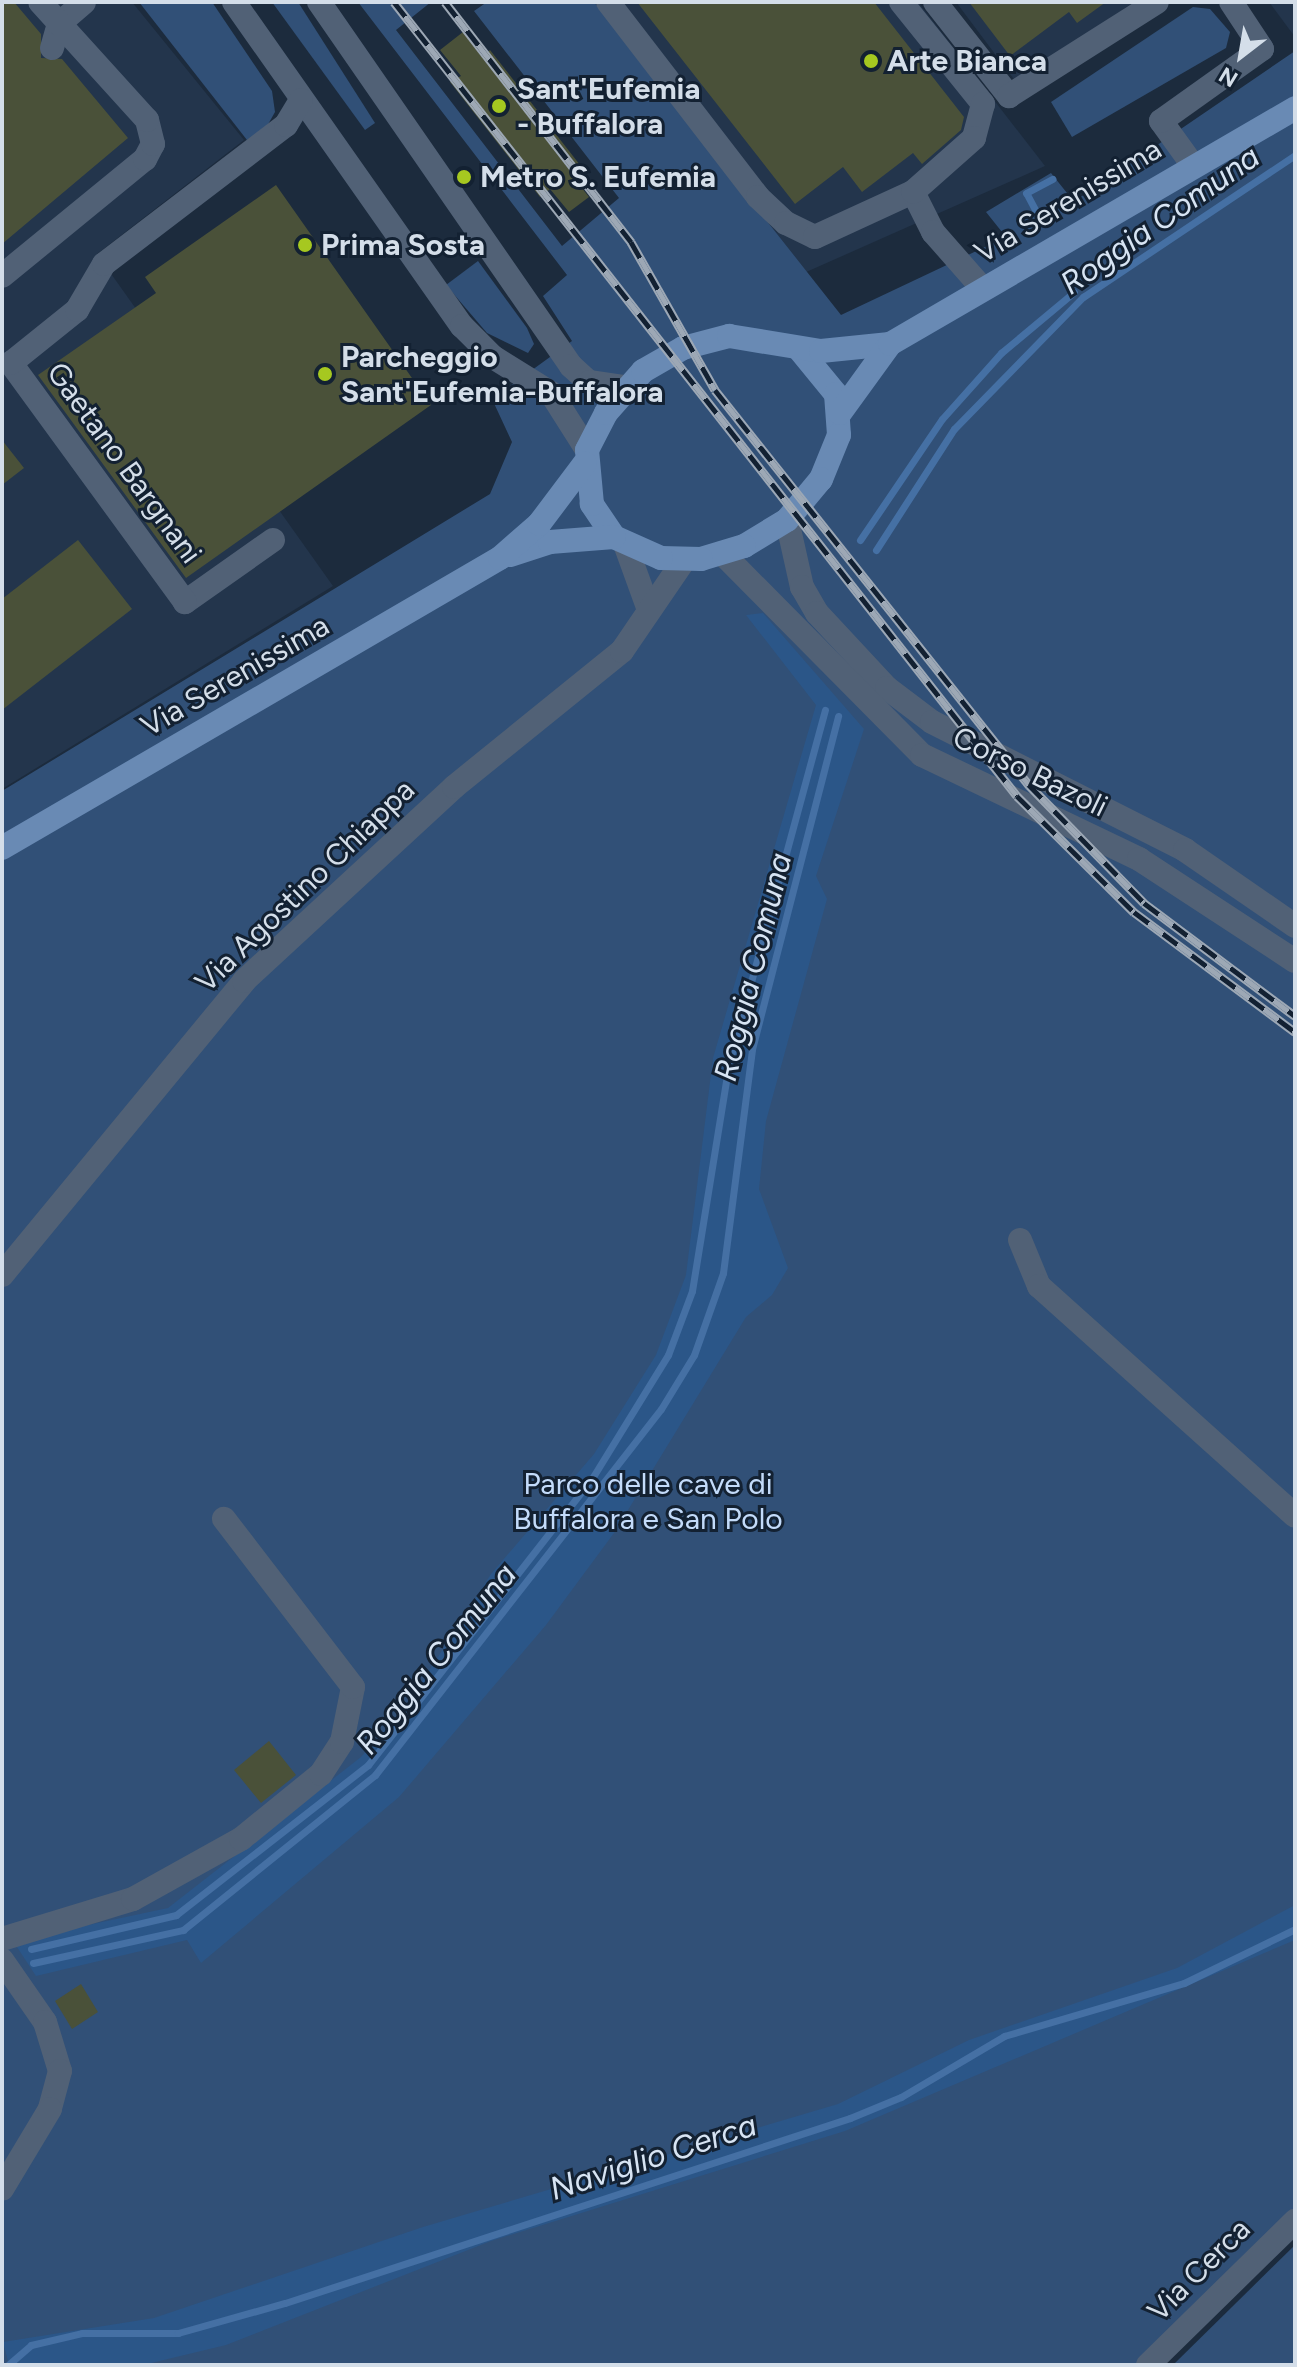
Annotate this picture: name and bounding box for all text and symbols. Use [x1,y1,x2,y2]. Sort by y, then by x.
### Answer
north arrow [1201,16,1281,96]
place label: Arte Bianca [887,43,1047,79]
marker: Arte Bianca [862,52,880,70]
text: N [1214,61,1243,93]
place label: Sant'Eufemia - Buffalora [517,71,700,142]
marker: Sant'Eufemia - Buffalora [488,95,510,117]
street label: Via Serenissima [968,131,1168,271]
water label: Roggia Comuna [1053,137,1267,303]
place label: Metro S. Eufemia [480,159,716,195]
marker: Metro S. Eufemia [455,168,473,186]
place label: Prima Sosta [321,227,485,263]
marker: Prima Sosta [296,236,314,254]
place label: Parcheggio Sant'Eufemia-Buffalora [341,339,663,410]
street label: Gaetano Bargnani [39,355,209,571]
marker: Parcheggio Sant'Eufemia-Buffalora [316,365,334,383]
street label: Via Serenissima [135,608,335,744]
street label: Corso Bazoli [947,719,1113,825]
street label: Via Agostino Chiappa [188,772,422,1000]
water label: Roggia Comuna [706,849,800,1085]
park label: Parco delle cave di Buffalora e San Polo [513,1466,783,1536]
water label: Roggia Comuna [348,1556,524,1762]
water label: Naviglio Cerca [545,2105,761,2209]
street label: Via Cerca [1140,2211,1258,2329]

